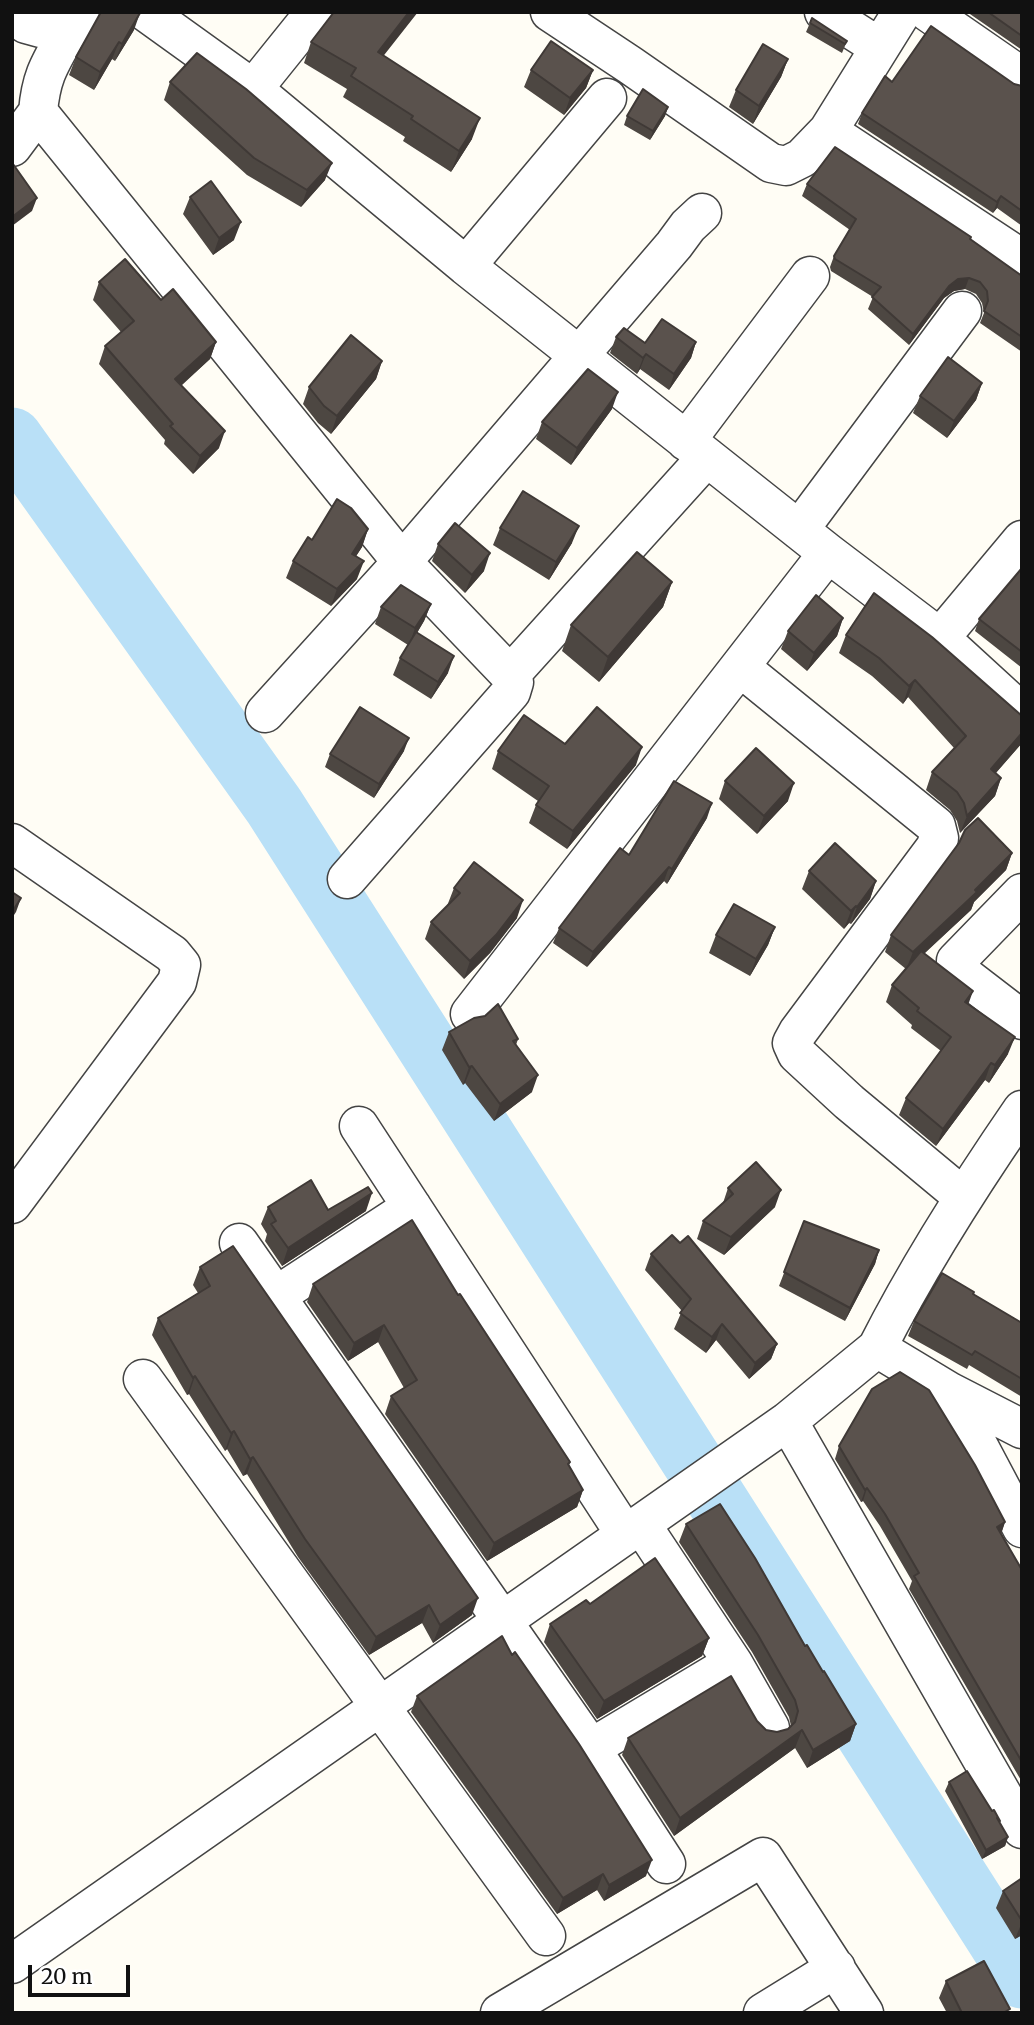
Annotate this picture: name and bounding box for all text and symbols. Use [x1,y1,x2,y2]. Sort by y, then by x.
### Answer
scale bar [32,1952,133,1996]
text: 20 m [41,1963,92,1990]

